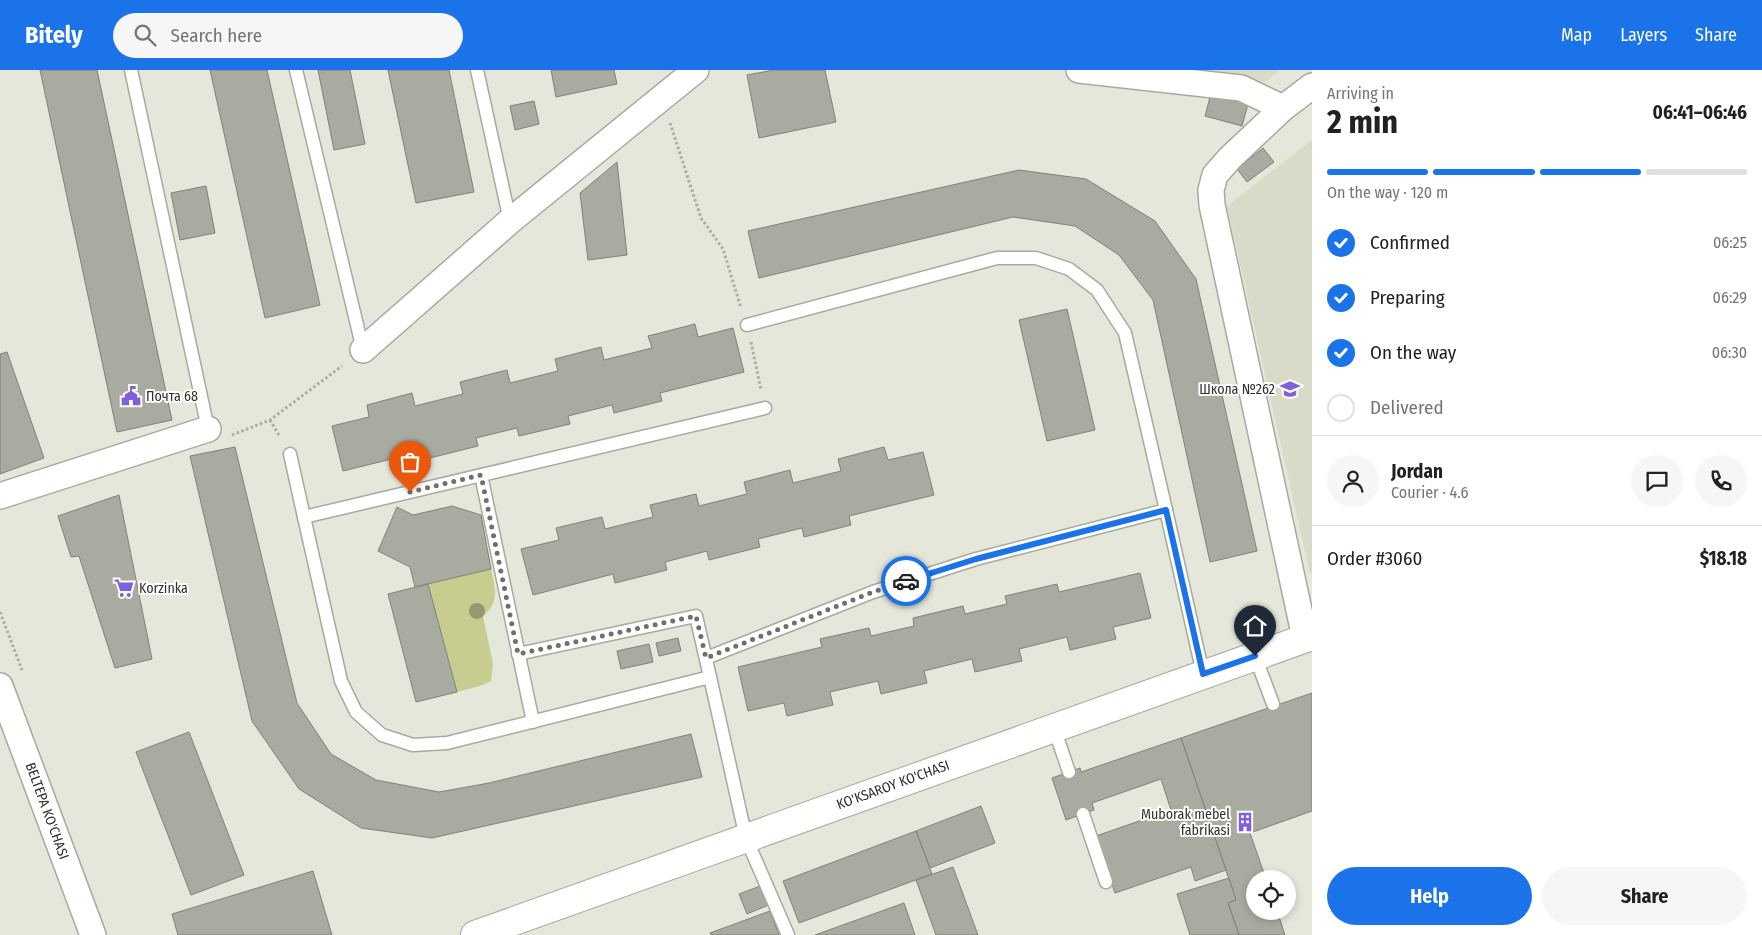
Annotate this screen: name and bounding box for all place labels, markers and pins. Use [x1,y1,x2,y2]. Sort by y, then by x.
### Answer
school or university icon: Школа №262 [1279,378,1301,400]
place label: Школа №262 [1199,381,1275,398]
public building icon: Почта 68 [120,385,142,407]
place label: Почта 68 [146,388,198,405]
pin [389,441,431,492]
supermarket icon: Korzinka [113,577,135,599]
place label: Korzinka [139,580,188,597]
pin [1234,605,1276,656]
place label: Muborak mebel fabrikasi [1141,806,1230,839]
building icon: Muborak mebel fabrikasi [1234,811,1256,833]

